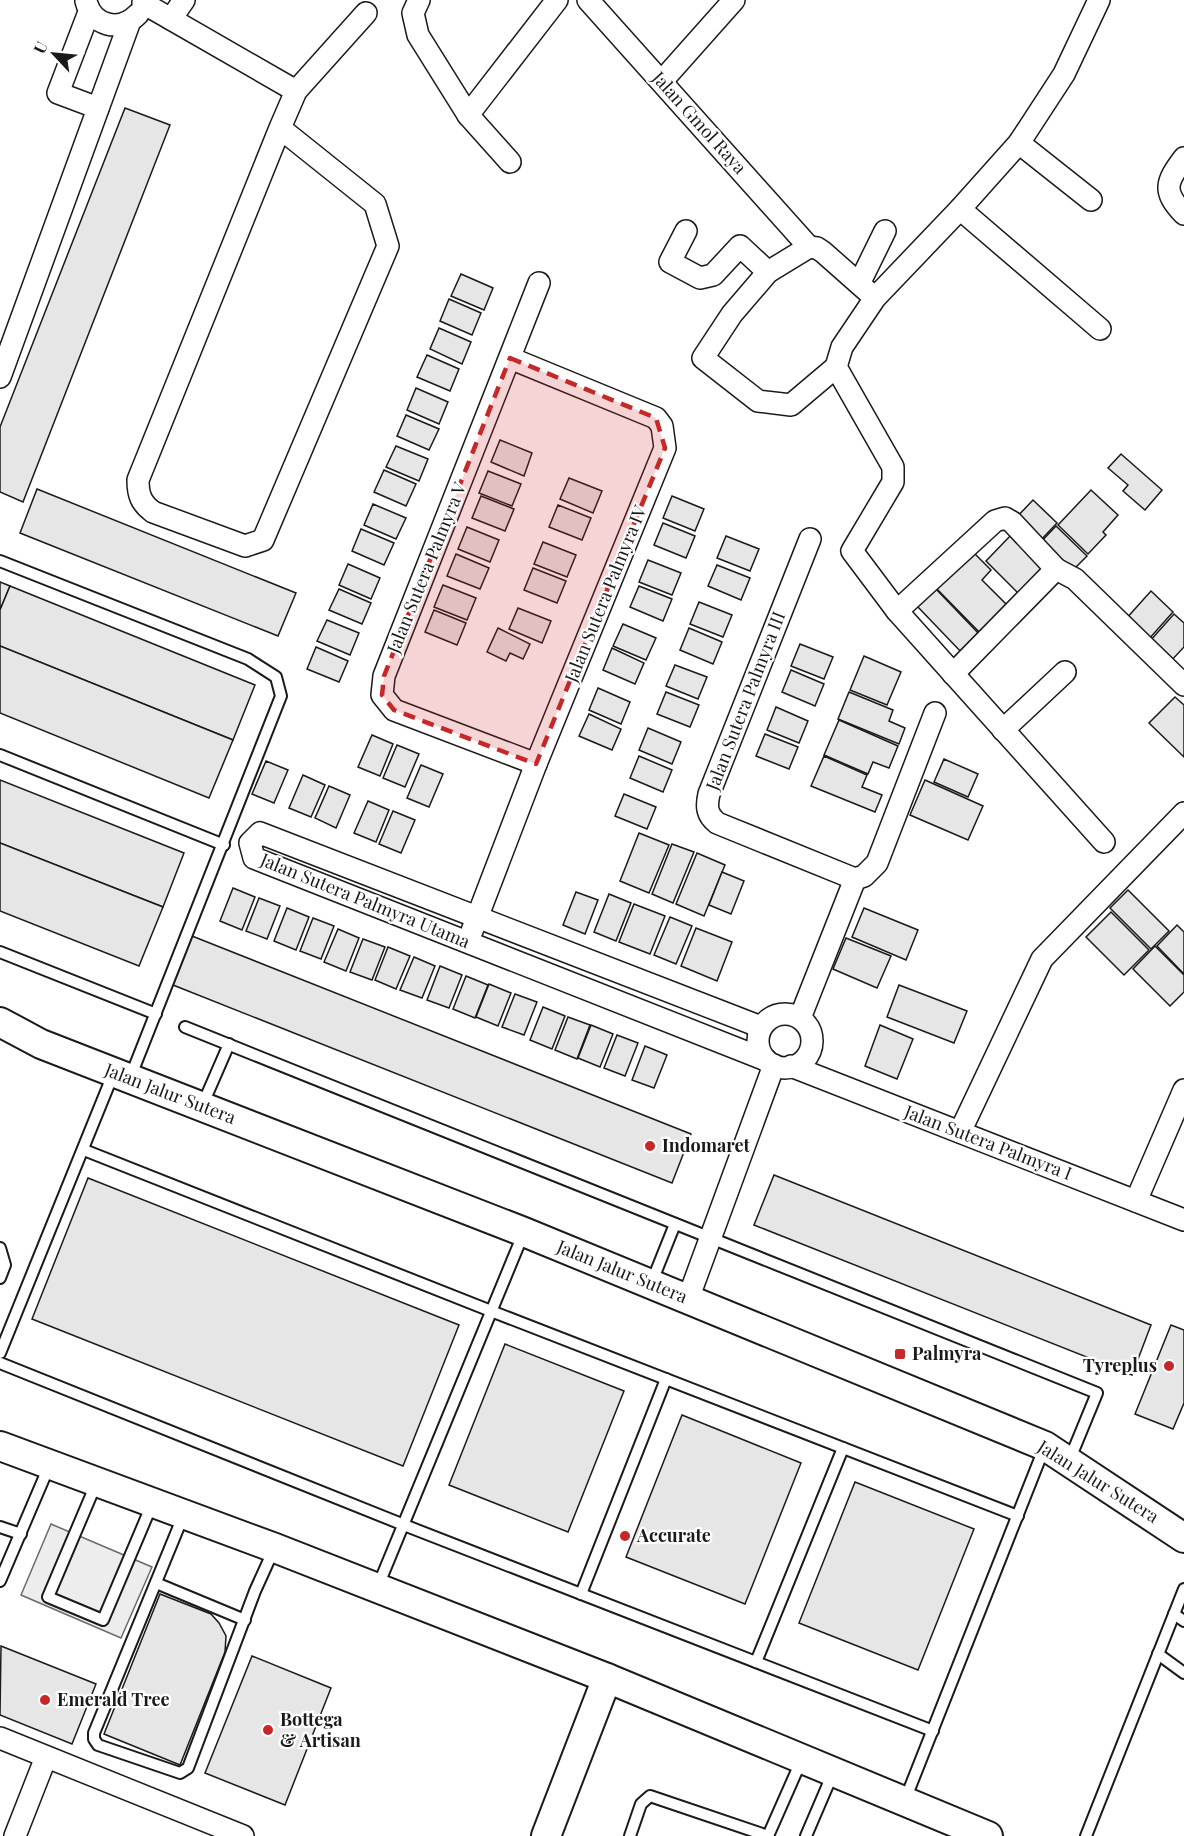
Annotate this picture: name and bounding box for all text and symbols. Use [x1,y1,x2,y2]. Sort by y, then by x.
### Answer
north arrow [24,24,84,84]
text: U [28,38,52,57]
street label: Jalan Gmol Raya [647,65,752,179]
street label: Jalan Sutera Palmyra V [380,478,472,657]
street label: Jalan Sutera Palmyra IV [558,501,652,687]
street label: Jalan Sutera Palmyra III [700,608,790,794]
street label: Jalan Sutera Palmyra Utama [256,847,474,953]
street label: Jalan Jalur Sutera [100,1057,239,1129]
street label: Jalan Sutera Palmyra I [900,1099,1075,1185]
place label: Indomaret [662,1133,751,1157]
marker: Indomaret [643,1139,657,1153]
street label: Jalan Jalur Sutera [553,1234,691,1308]
place label: Palmyra [912,1341,982,1365]
marker: Palmyra [893,1347,907,1361]
place label: Tyreplus [1083,1353,1157,1377]
marker: Tyreplus [1162,1359,1176,1373]
street label: Jalan Jalur Sutera [1033,1434,1164,1528]
place label: Accurate [636,1523,711,1547]
marker: Accurate [618,1529,632,1543]
place label: Emerald Tree [57,1687,170,1711]
marker: Emerald Tree [38,1693,52,1707]
place label: Bottega & Artisan [280,1707,361,1752]
marker: Bottega & Artisan [261,1723,275,1737]

